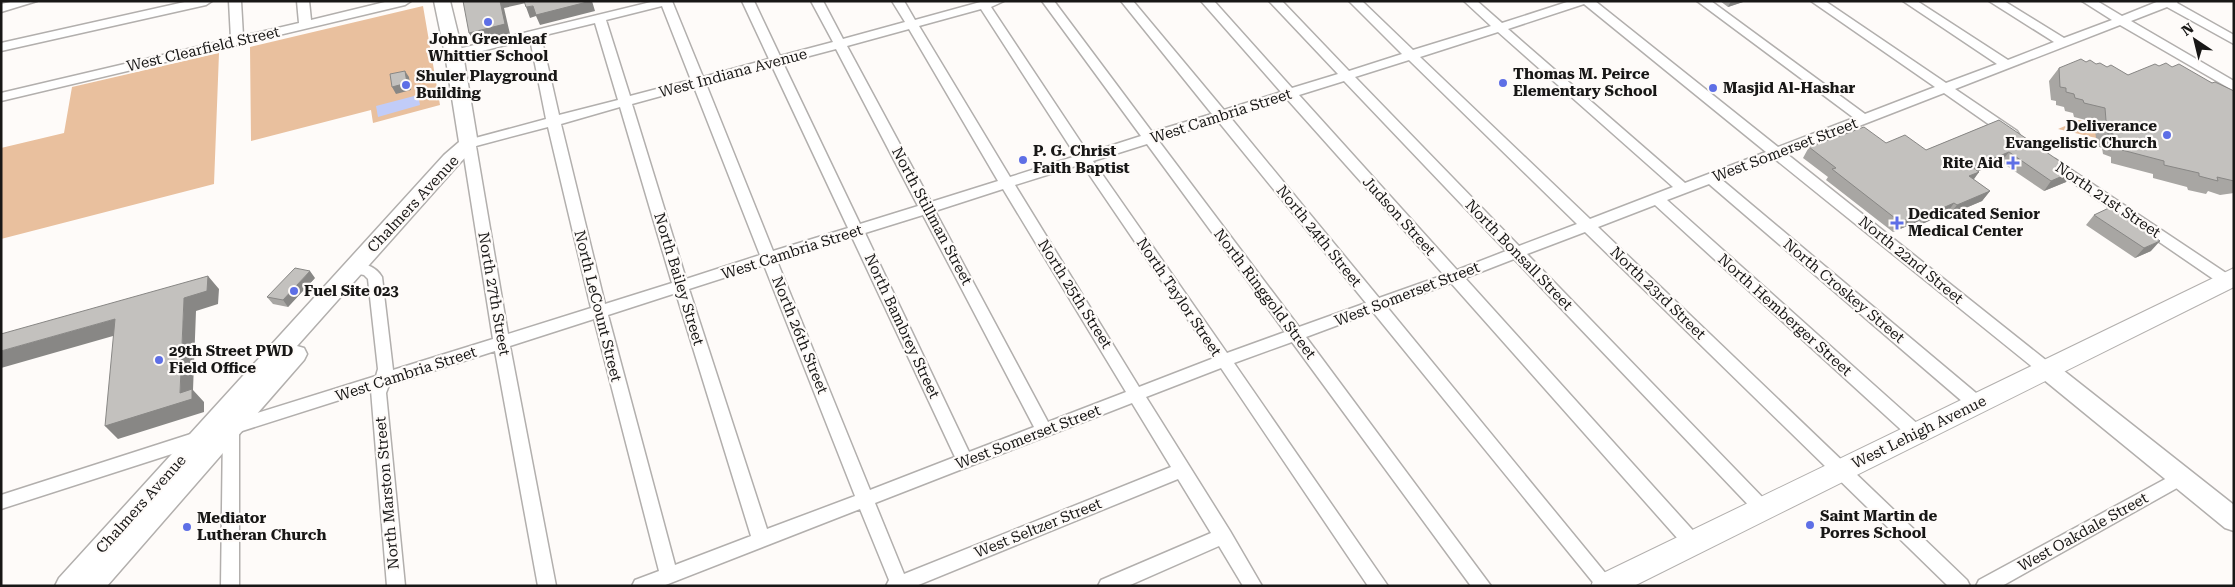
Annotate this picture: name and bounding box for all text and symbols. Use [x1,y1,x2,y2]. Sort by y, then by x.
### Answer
north arrow [2170,15,2220,65]
marker: John Greenleaf Whittier School [482,16,494,28]
text: N [2179,20,2197,39]
street label: West Clearfield Street [125,23,282,75]
place label: John Greenleaf Whittier School [428,30,548,65]
street label: West Indiana Avenue [657,45,809,101]
place label: Thomas M. Peirce Elementary School [1513,65,1657,100]
place label: Shuler Playground Building [416,67,558,102]
marker: Thomas M. Peirce Elementary School [1497,77,1509,89]
marker: Shuler Playground Building [400,79,412,91]
place label: Masjid Al-Hashar [1723,79,1855,97]
marker: Masjid Al-Hashar [1707,82,1719,94]
street label: West Cambria Street [1148,85,1294,147]
street label: West Somerset Street [1710,114,1860,186]
place label: Deliverance Evangelistic Church [2005,117,2157,152]
marker: Deliverance Evangelistic Church [2161,129,2173,141]
place label: P. G. Christ Faith Baptist [1033,142,1130,177]
street label: North Stillman Street [888,144,976,288]
street label: Chalmers Avenue [363,152,463,256]
marker: P. G. Christ Faith Baptist [1017,154,1029,166]
place label: Rite Aid [1943,154,2003,172]
marker: Rite Aid [2007,157,2019,169]
street label: North 21st Street [2052,158,2164,242]
street label: Judson Street [1359,173,1439,259]
street label: North 24th Street [1273,182,1366,291]
street label: North Bonsall Street [1462,196,1577,314]
place label: Dedicated Senior Medical Center [1908,205,2040,240]
street label: North Bailey Street [650,210,708,348]
street label: North 22nd Street [1855,212,1967,308]
marker: Dedicated Senior Medical Center [1890,216,1904,230]
street label: West Cambria Street [719,221,865,283]
street label: North Ringgold Street [1210,225,1320,363]
street label: North LeCount Street [570,228,626,384]
street label: North 27th Street [474,231,514,358]
street label: North Taylor Street [1133,234,1226,360]
street label: North Croskey Street [1780,235,1909,347]
street label: North 25th Street [1034,236,1116,352]
street label: North 23rd Street [1607,243,1710,343]
street label: North Hemberger Street [1714,250,1856,380]
street label: North Bambrey Street [861,251,944,402]
street label: West Somerset Street [1332,258,1482,330]
street label: North 26th Street [768,273,832,397]
place label: Fuel Site 023 [304,282,399,300]
marker: Fuel Site 023 [288,285,300,297]
place label: 29th Street PWD Field Office [169,342,293,377]
street label: West Cambria Street [333,343,479,405]
marker: 29th Street PWD Field Office [153,354,165,366]
street label: West Lehigh Avenue [1849,392,1989,472]
street label: West Somerset Street [953,401,1103,473]
street label: North Marston Street [371,415,403,570]
street label: Chalmers Avenue [92,451,190,557]
street label: West Oakdale Street [2015,489,2152,575]
street label: West Seltzer Street [972,494,1105,562]
place label: Saint Martin de Porres School [1820,507,1938,542]
place label: Mediator Lutheran Church [197,509,327,544]
marker: Saint Martin de Porres School [1804,519,1816,531]
marker: Mediator Lutheran Church [181,521,193,533]

